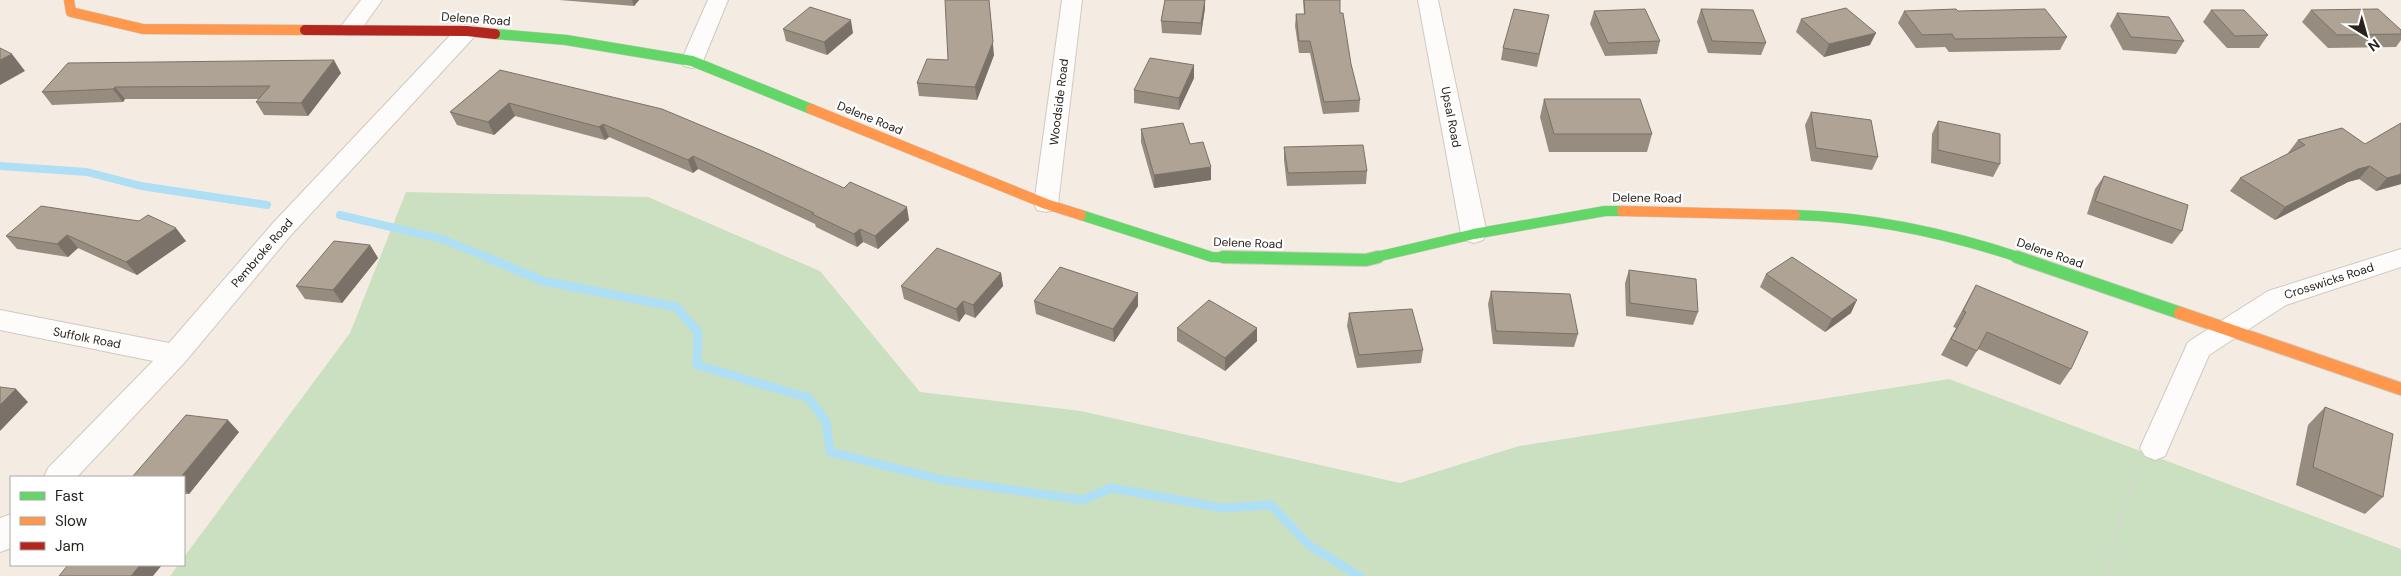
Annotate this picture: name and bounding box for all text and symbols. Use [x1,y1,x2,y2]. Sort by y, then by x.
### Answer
street label: Delene Road [441,9,511,29]
north arrow [2341,10,2391,60]
text: N [2364,35,2383,56]
street label: Woodside Road [1046,58,1072,146]
street label: Upsal Road [1437,85,1465,149]
street label: Delene Road [835,98,905,138]
street label: Delene Road [1612,189,1682,207]
street label: Pembroke Road [228,215,296,291]
street label: Delene Road [1213,234,1283,252]
street label: Delene Road [2015,234,2085,272]
street label: Crosswicks Road [2282,259,2376,303]
street label: Suffolk Road [52,324,122,352]
legend [10,476,185,566]
text: Fast [55,486,84,506]
text: Slow [55,511,88,531]
text: Jam [55,536,84,556]

